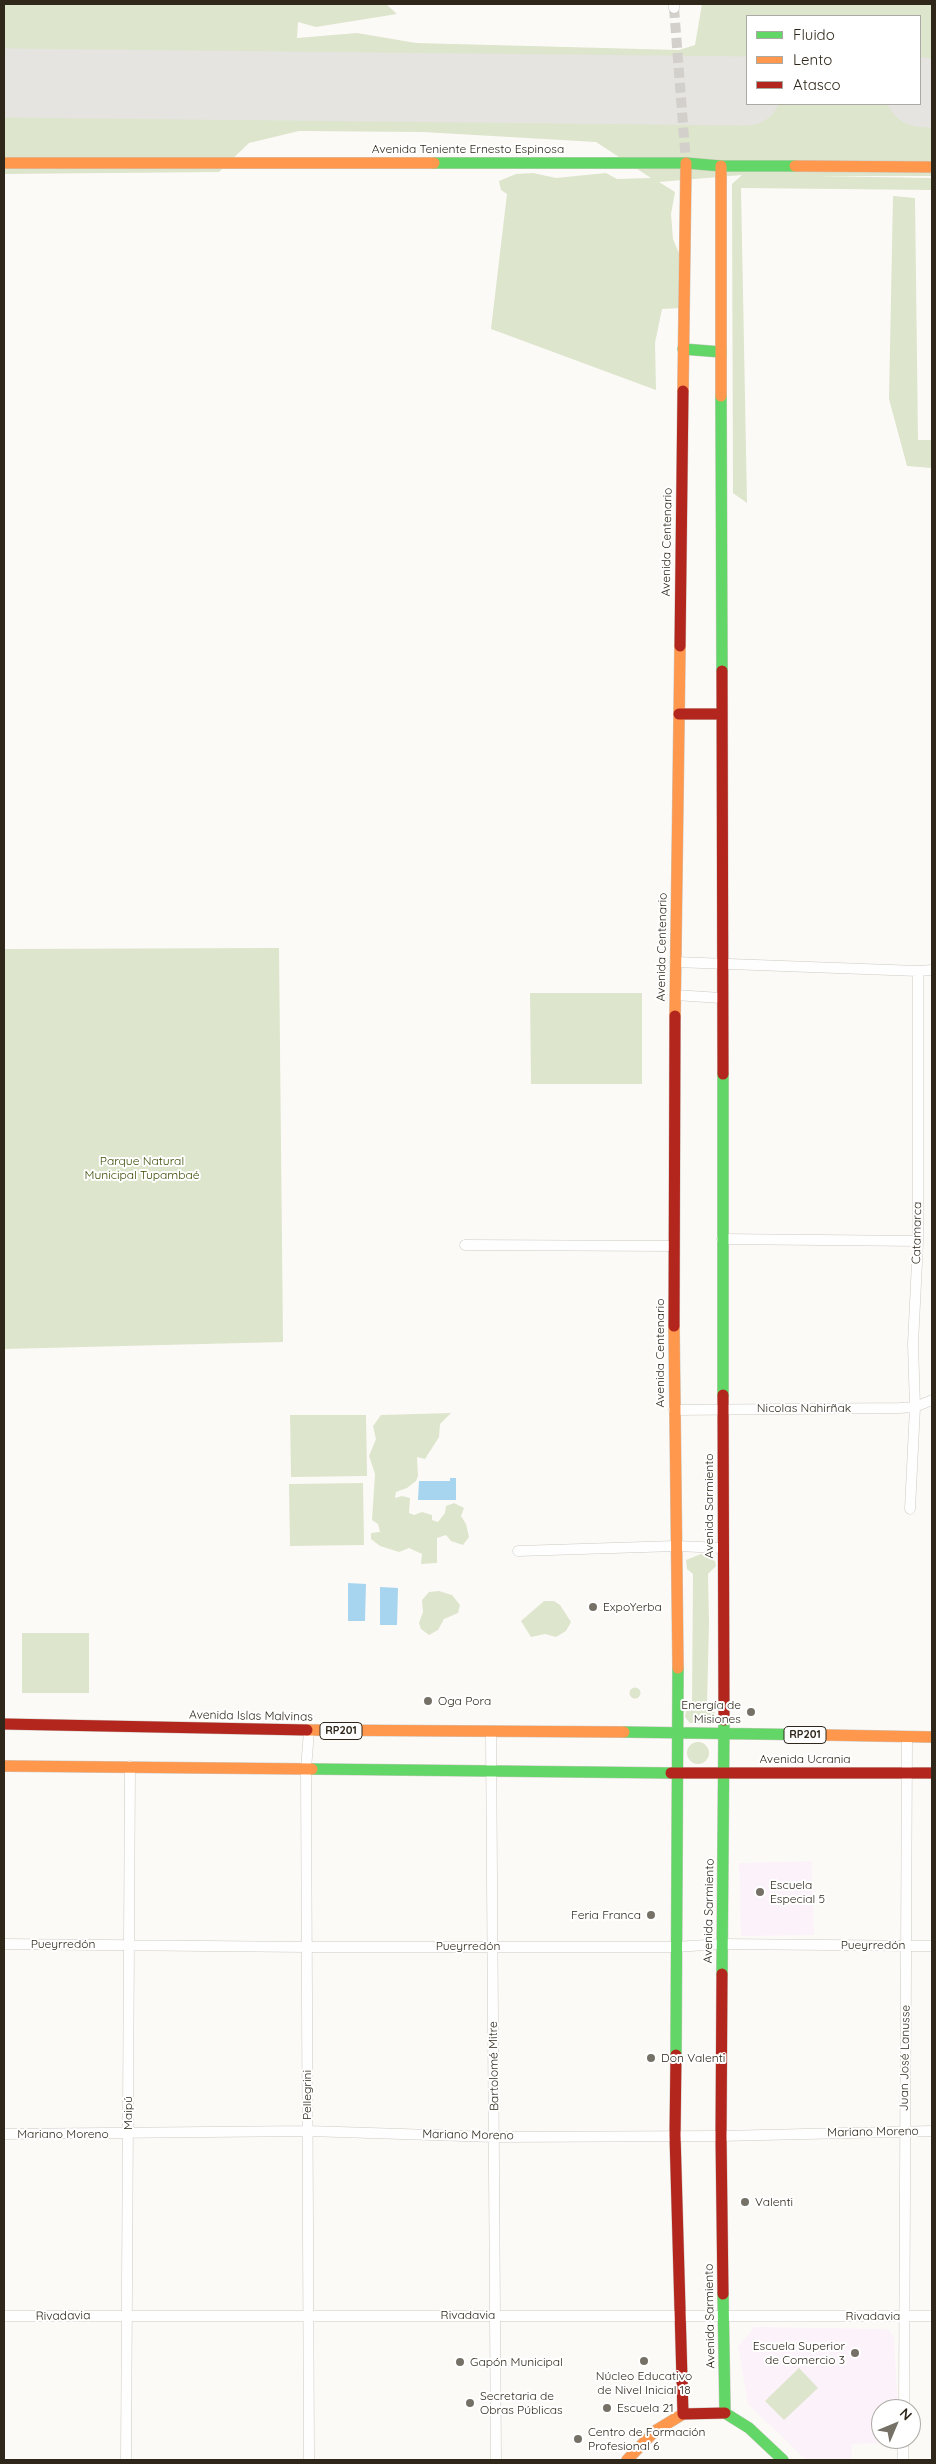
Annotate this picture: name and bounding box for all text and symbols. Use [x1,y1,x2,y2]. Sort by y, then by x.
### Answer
legend [746,15,921,105]
text: Fluido [793,25,835,44]
text: Lento [793,50,832,69]
text: Atasco [793,75,841,94]
street label: Avenida Teniente Ernesto Espinosa [372,142,564,156]
street label: Avenida Centenario [659,487,675,597]
street label: Avenida Centenario [654,892,670,1002]
park label: Parque Natural Municipal Tupambaé [84,1154,200,1182]
street label: Catamarca [909,1202,925,1264]
street label: Avenida Centenario [653,1299,667,1407]
street label: Nicolas Nahirñak [757,1401,851,1415]
street label: Avenida Sarmiento [702,1454,716,1558]
place label: ExpoYerba [603,1600,662,1614]
marker: ExpoYerba [587,1601,599,1613]
place label: Oga Pora [438,1694,491,1708]
marker: Oga Pora [422,1695,434,1707]
place label: Energía de Misiones [681,1698,741,1726]
marker: Energía de Misiones [745,1706,757,1718]
street label: Avenida Islas Malvinas [189,1708,313,1724]
road number: RP201 [320,1722,362,1740]
road number: RP201 [784,1726,826,1744]
street label: Avenida Ucrania [759,1752,851,1766]
street label: Avenida Sarmiento [701,1858,717,1964]
place label: Escuela Especial 5 [770,1878,825,1906]
marker: Escuela Especial 5 [754,1886,766,1898]
place label: Feria Franca [571,1908,641,1922]
marker: Feria Franca [645,1909,657,1921]
street label: Pueyrredón [31,1937,95,1951]
street label: Pueyrredón [841,1938,905,1952]
street label: Pueyrredón [436,1939,500,1953]
street label: Juan José Lanusse [897,2005,913,2111]
street label: Bartolomé Mitre [486,2021,502,2111]
place label: Don Valenti [661,2051,725,2065]
marker: Don Valenti [645,2052,657,2064]
street label: Pellegrini [300,2070,314,2120]
street label: Maipú [121,2096,135,2130]
street label: Mariano Moreno [827,2124,919,2140]
street label: Mariano Moreno [17,2127,109,2141]
street label: Mariano Moreno [422,2127,514,2143]
place label: Valenti [755,2195,793,2209]
marker: Valenti [739,2196,751,2208]
street label: Avenida Sarmiento [702,2263,718,2369]
street label: Rivadavia [35,2308,91,2324]
street label: Rivadavia [441,2308,495,2322]
street label: Rivadavia [846,2309,900,2323]
place label: Escuela Superior de Comercio 3 [753,2339,845,2367]
marker: Escuela Superior de Comercio 3 [849,2347,861,2359]
place label: Gapón Municipal [470,2355,563,2369]
marker: Núcleo Educativo de Nivel Inicial 18 [638,2355,650,2367]
marker: Gapón Municipal [454,2356,466,2368]
place label: Núcleo Educativo de Nivel Inicial 18 [596,2369,692,2397]
place label: Secretaria de Obras Públicas [480,2389,563,2417]
marker: Secretaria de Obras Públicas [464,2397,476,2409]
north arrow [871,2399,921,2449]
place label: Escuela 21 [617,2401,674,2415]
marker: Escuela 21 [601,2402,613,2414]
text: N [896,2404,916,2424]
place label: Centro de Formación Profesional 6 [588,2425,705,2453]
marker: Centro de Formación Profesional 6 [572,2433,584,2445]

